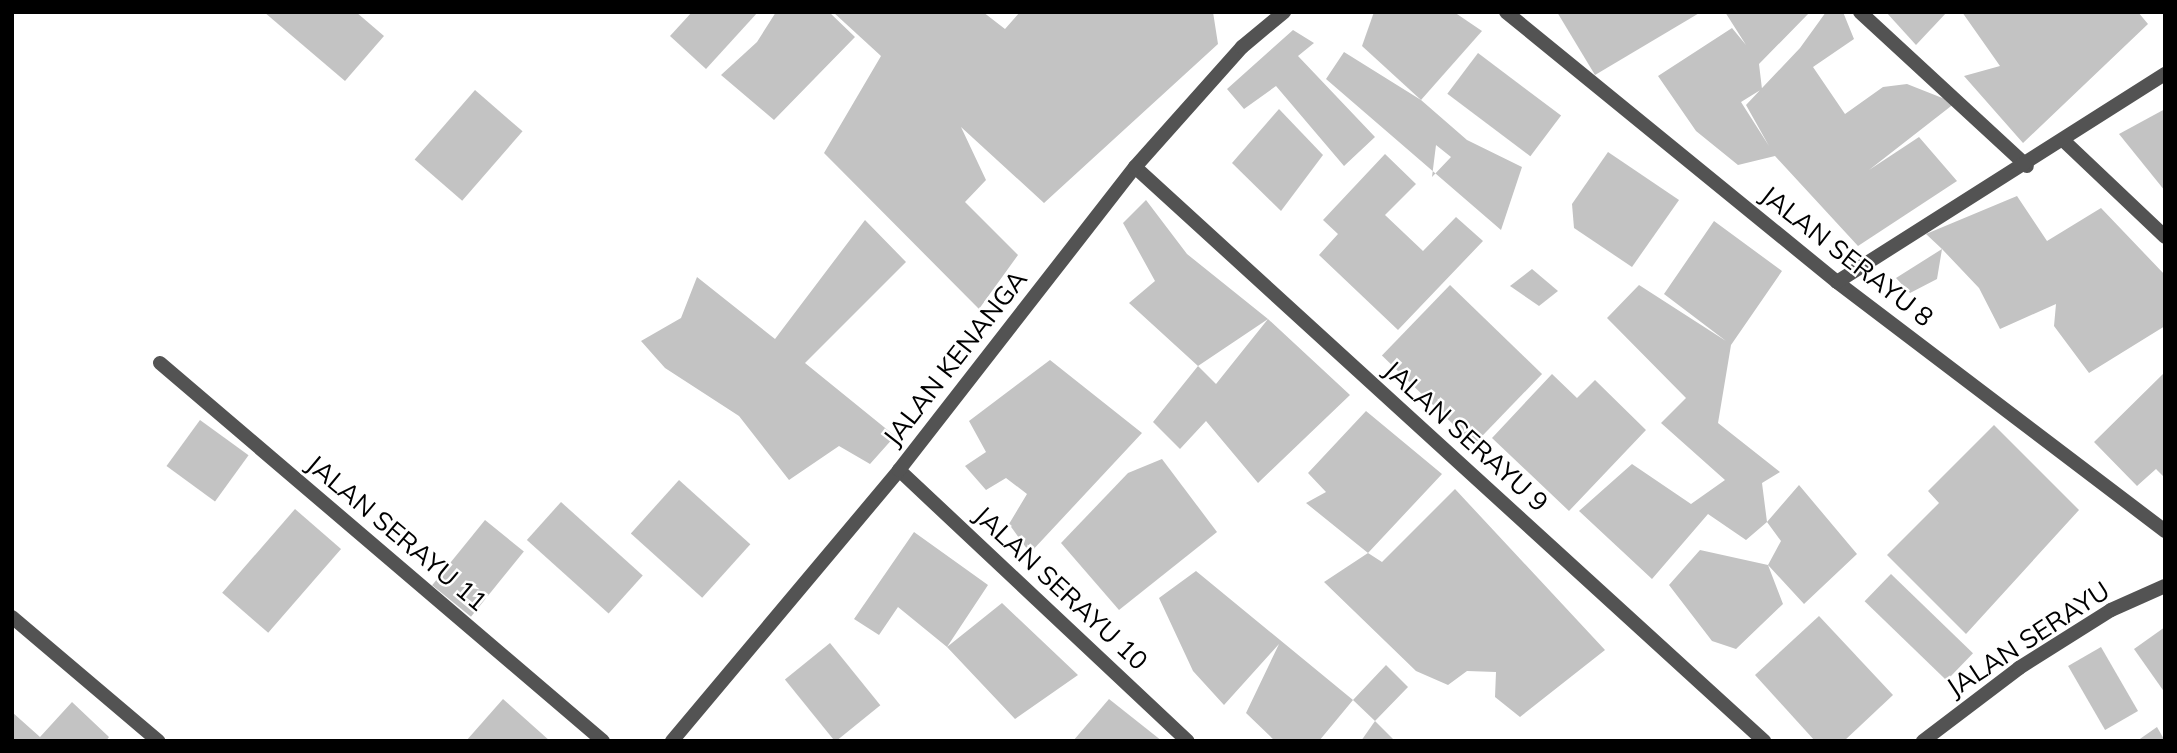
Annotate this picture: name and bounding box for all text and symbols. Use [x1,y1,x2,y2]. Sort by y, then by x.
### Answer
street label: JALAN SERAYU 8 [1755,179,1939,333]
street label: JALAN KENANGA [877,264,1033,452]
street label: JALAN SERAYU 9 [1377,354,1555,518]
street label: JALAN SERAYU 11 [300,448,494,618]
street label: JALAN SERAYU 10 [968,500,1154,676]
street label: JALAN SERAYU [1941,575,2115,703]

